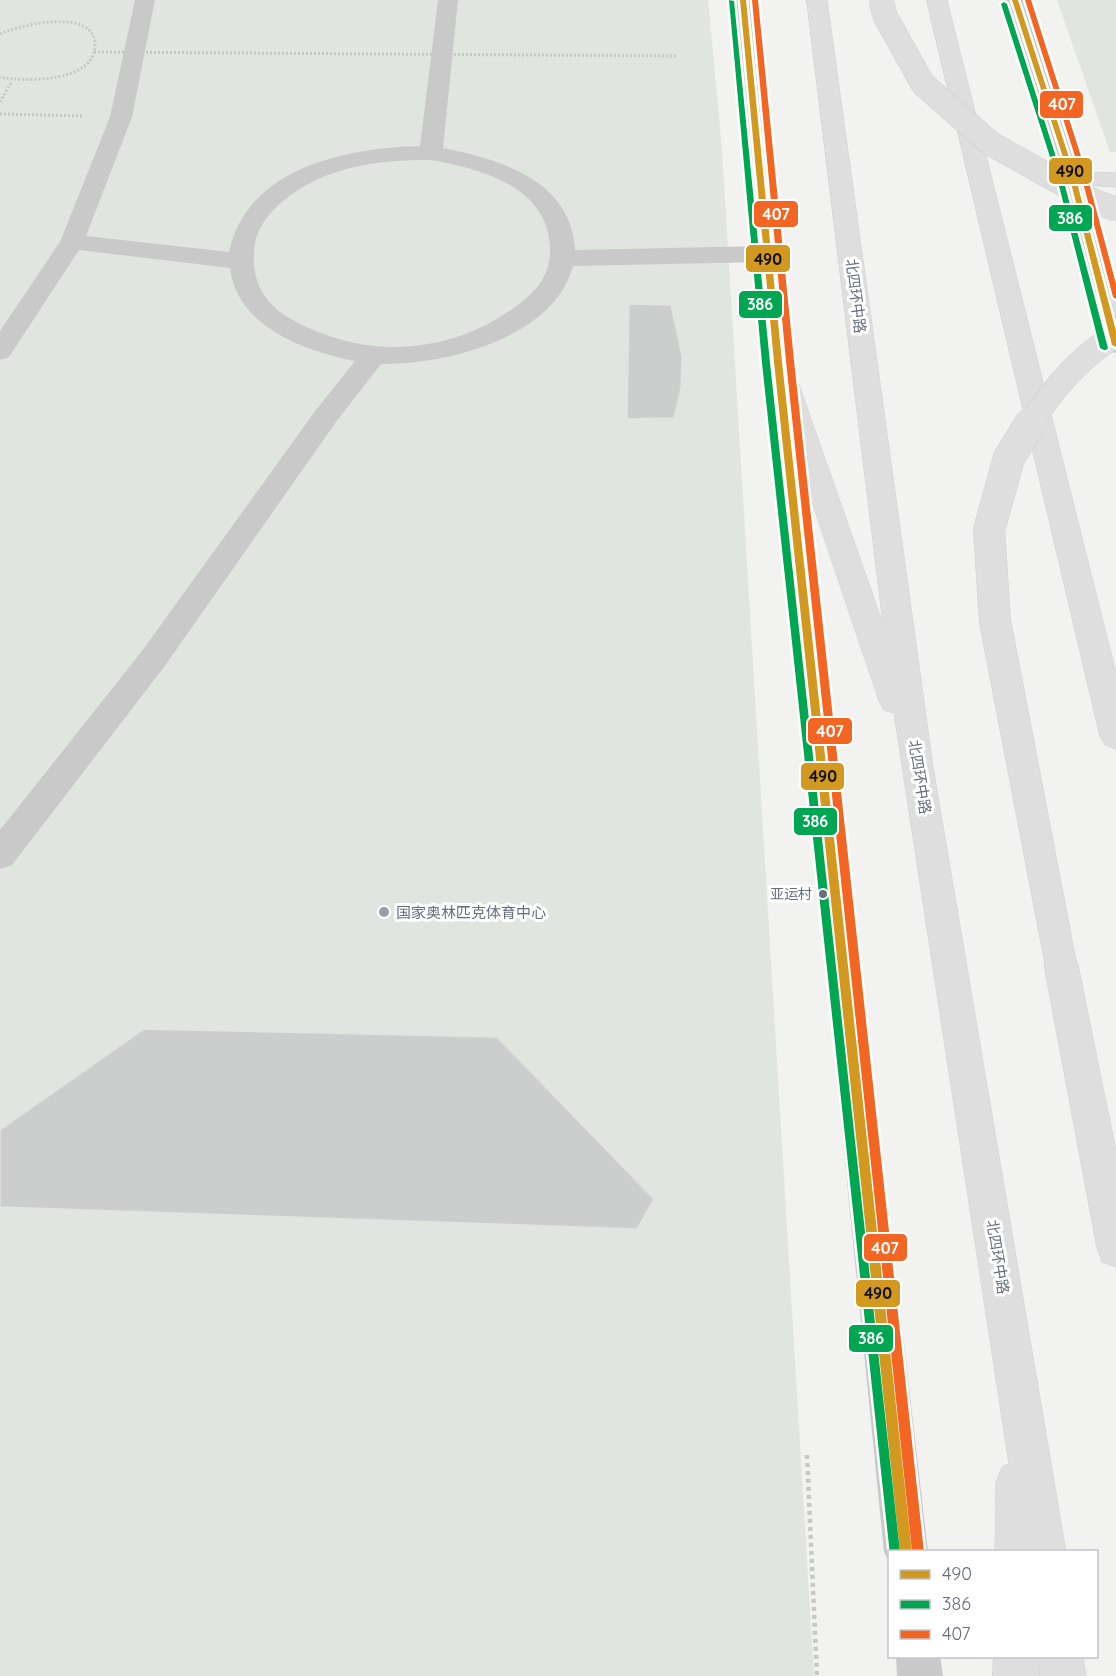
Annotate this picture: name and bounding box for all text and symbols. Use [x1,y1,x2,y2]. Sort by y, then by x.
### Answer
line badge: 407 [1039,90,1084,119]
text: 407 [1048,94,1076,114]
line badge: 490 [1048,157,1093,185]
text: 490 [1056,161,1084,181]
line badge: 407 [753,200,799,228]
text: 407 [762,204,790,224]
line badge: 386 [1048,204,1093,232]
text: 386 [1057,208,1083,228]
line badge: 490 [745,244,791,273]
text: 490 [754,249,782,269]
street label: 北四环中路 [842,258,870,334]
line badge: 386 [738,290,783,319]
text: 386 [747,294,773,314]
line badge: 407 [807,717,853,745]
text: 407 [816,721,844,741]
street label: 北四环中路 [905,738,935,816]
line badge: 490 [800,762,845,791]
text: 490 [809,766,837,786]
line badge: 386 [793,807,838,836]
text: 386 [802,811,828,831]
place label: 亚运村 [770,885,812,903]
marker: 亚运村 [817,888,829,900]
place label: 国家奥林匹克体育中心 [396,903,546,922]
marker: 国家奥林匹克体育中心 [377,905,391,919]
street label: 北四环中路 [983,1218,1013,1296]
line badge: 407 [863,1233,908,1262]
text: 407 [871,1238,899,1258]
line badge: 490 [855,1279,901,1308]
text: 490 [864,1283,892,1303]
line badge: 386 [848,1324,894,1353]
text: 386 [858,1328,884,1348]
legend [888,1550,1098,1658]
text: 490 [942,1562,972,1585]
text: 386 [942,1592,971,1615]
text: 407 [942,1622,970,1645]

